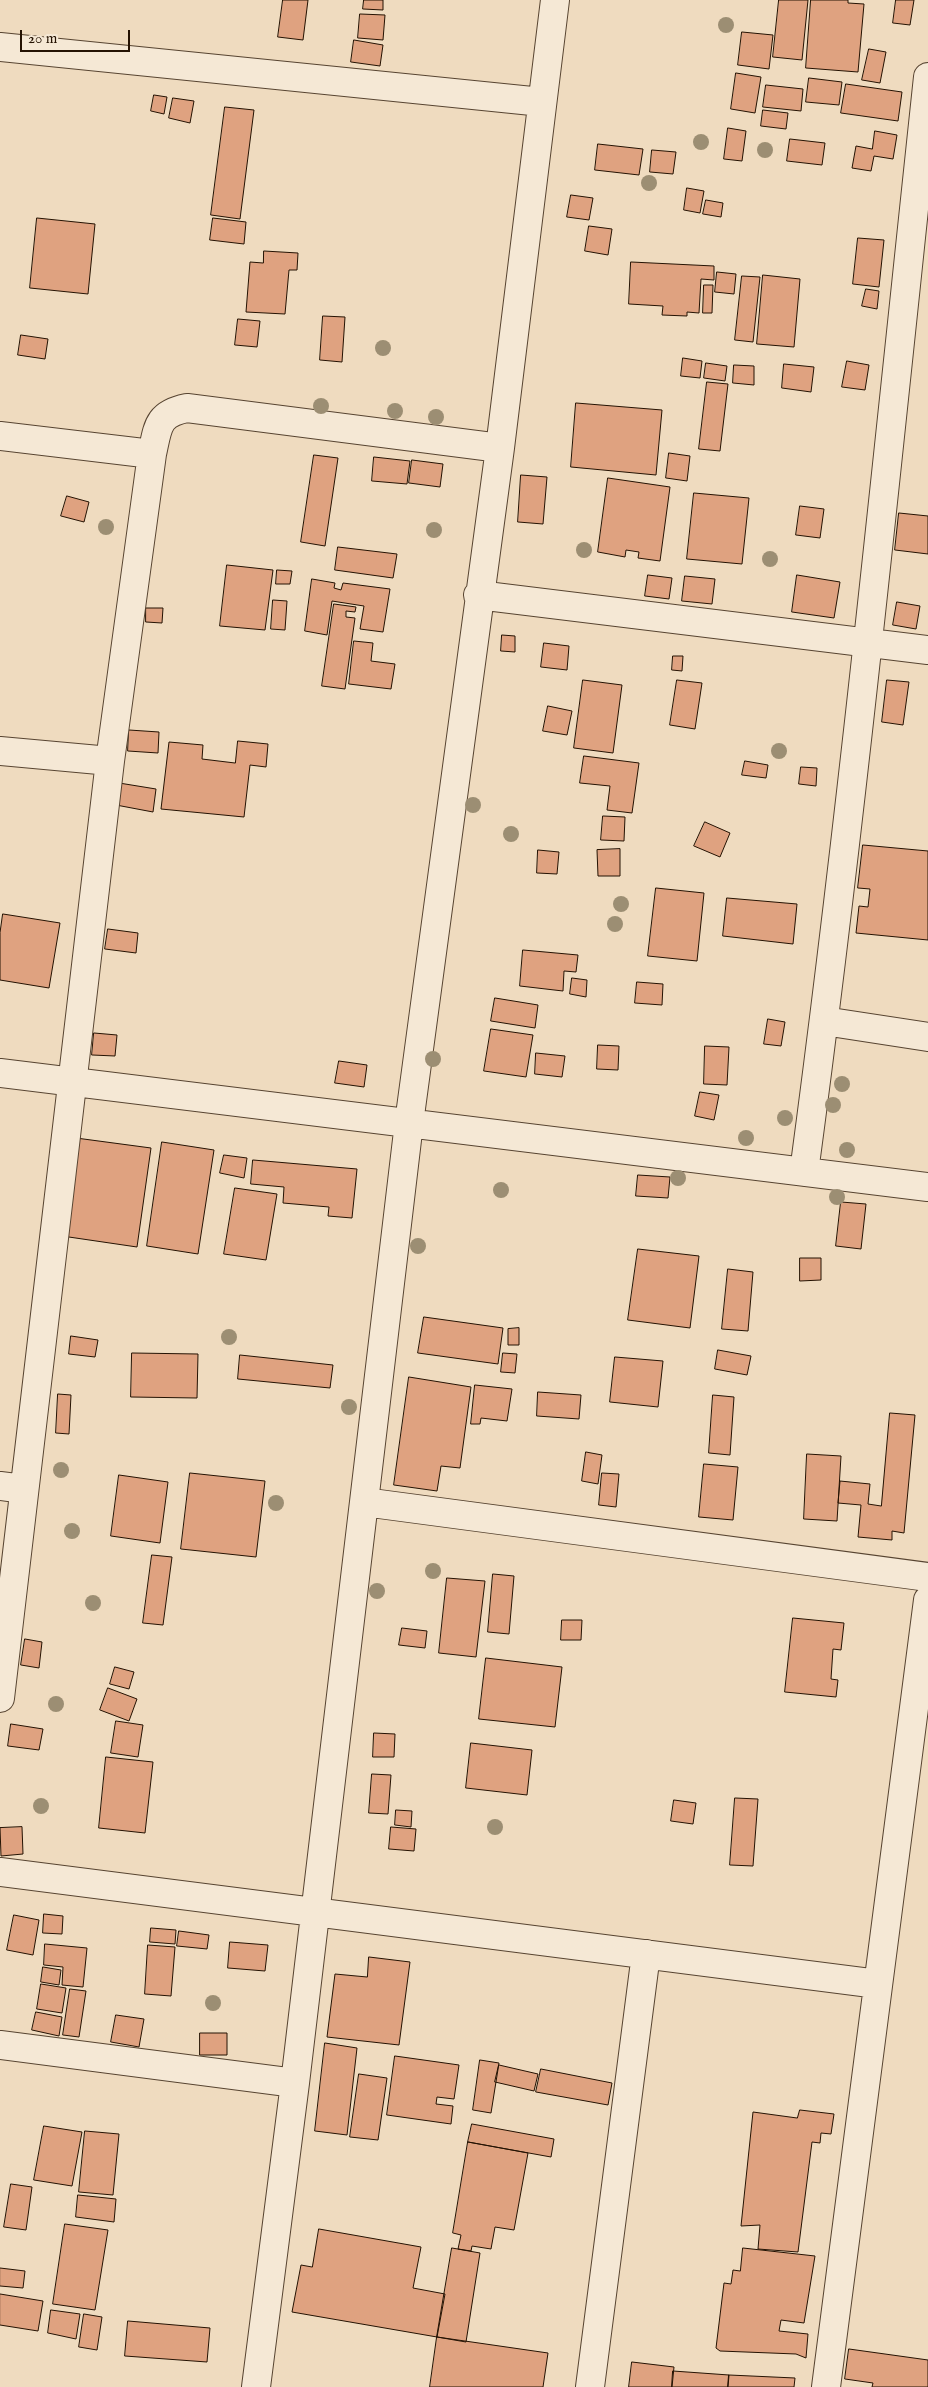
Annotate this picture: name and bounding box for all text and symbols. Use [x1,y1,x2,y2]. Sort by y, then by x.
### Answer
scale bar [22,20,132,52]
text: 20 m [28,29,57,48]

